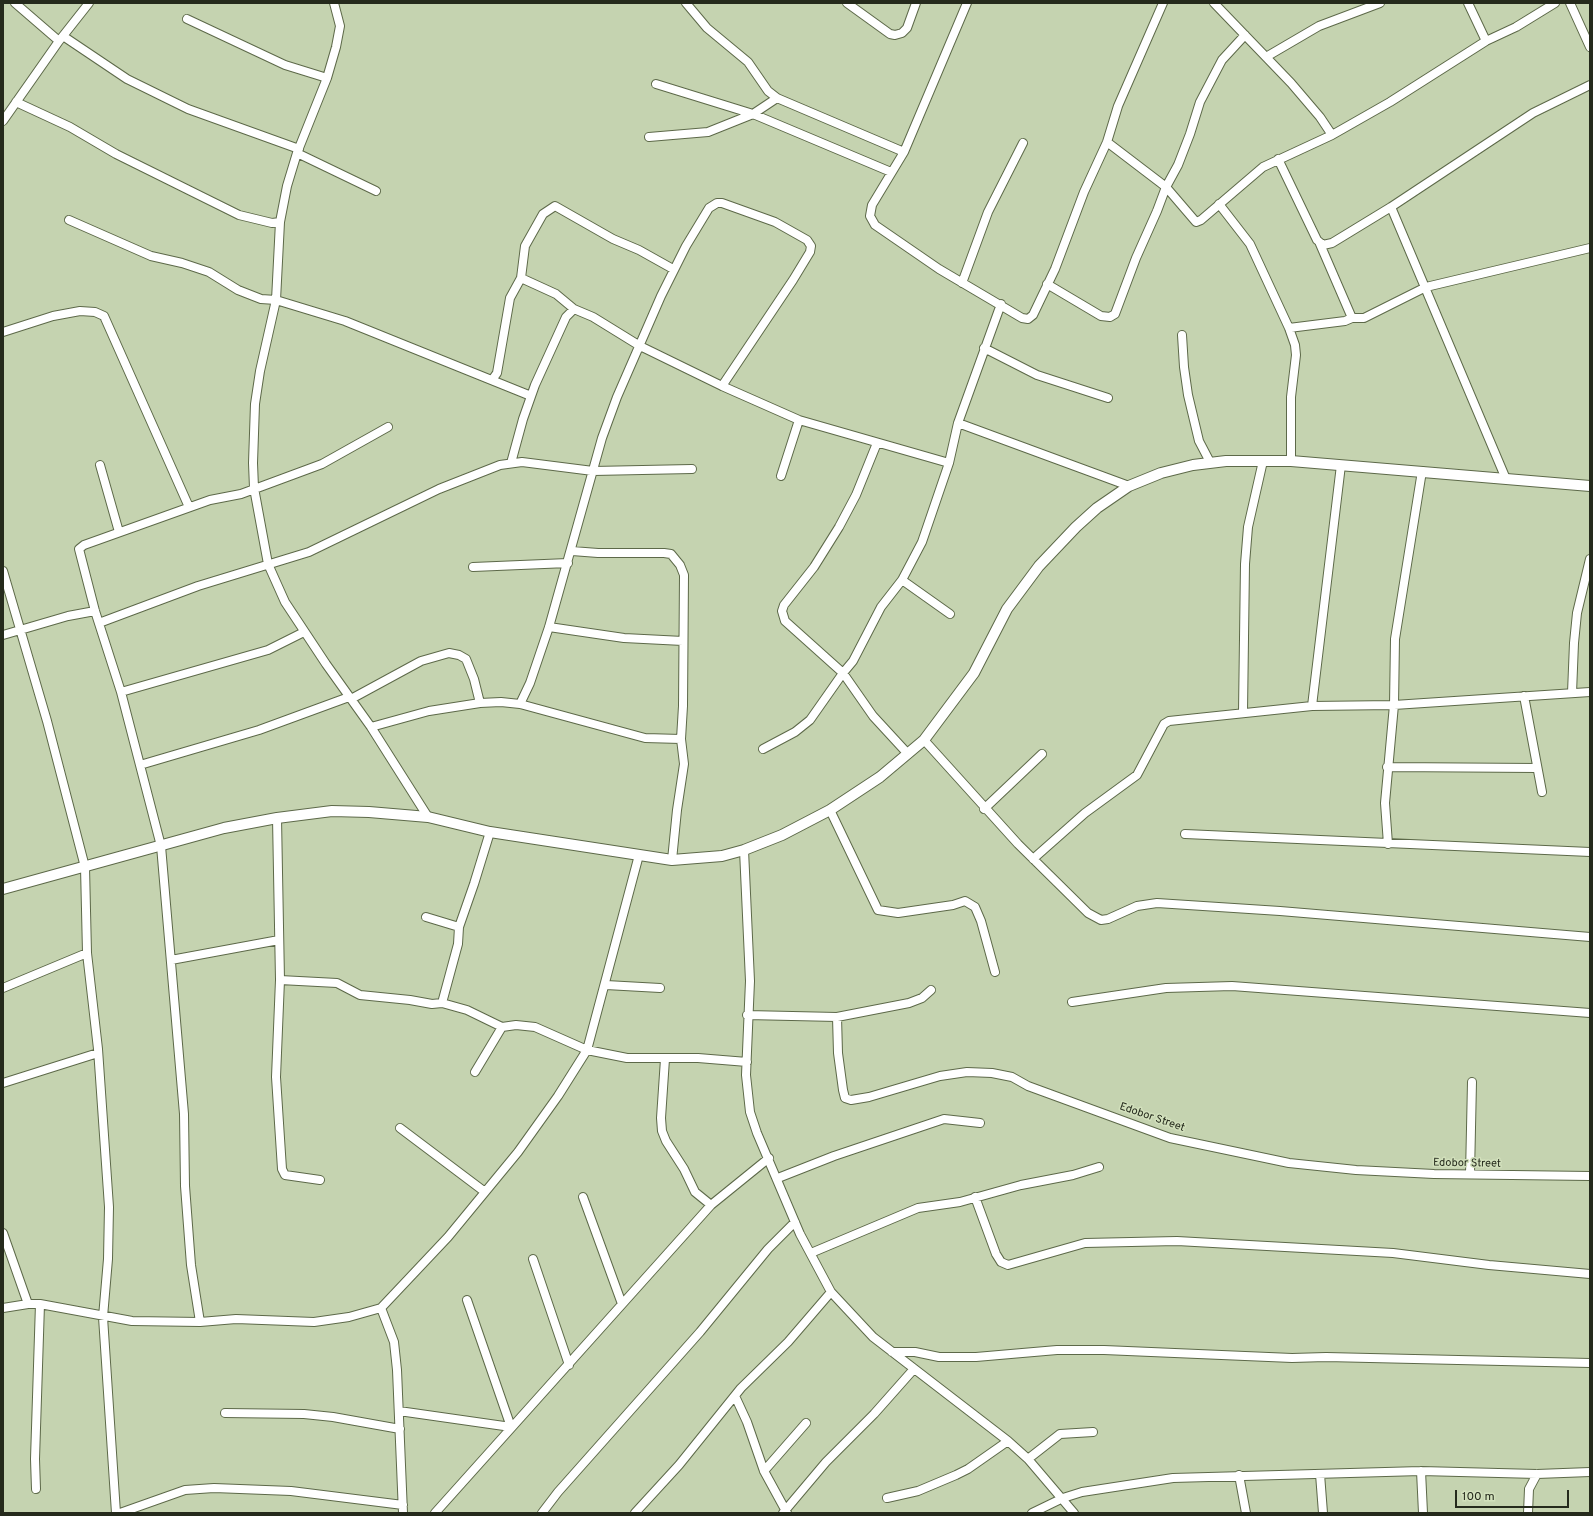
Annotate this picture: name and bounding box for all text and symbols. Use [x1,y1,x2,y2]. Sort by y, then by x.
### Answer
street label: Edobor Street [1118,1101,1186,1135]
street label: Edobor Street [1433,1157,1501,1171]
scale bar [1457,1482,1571,1508]
text: 100 m [1462,1489,1495,1505]

